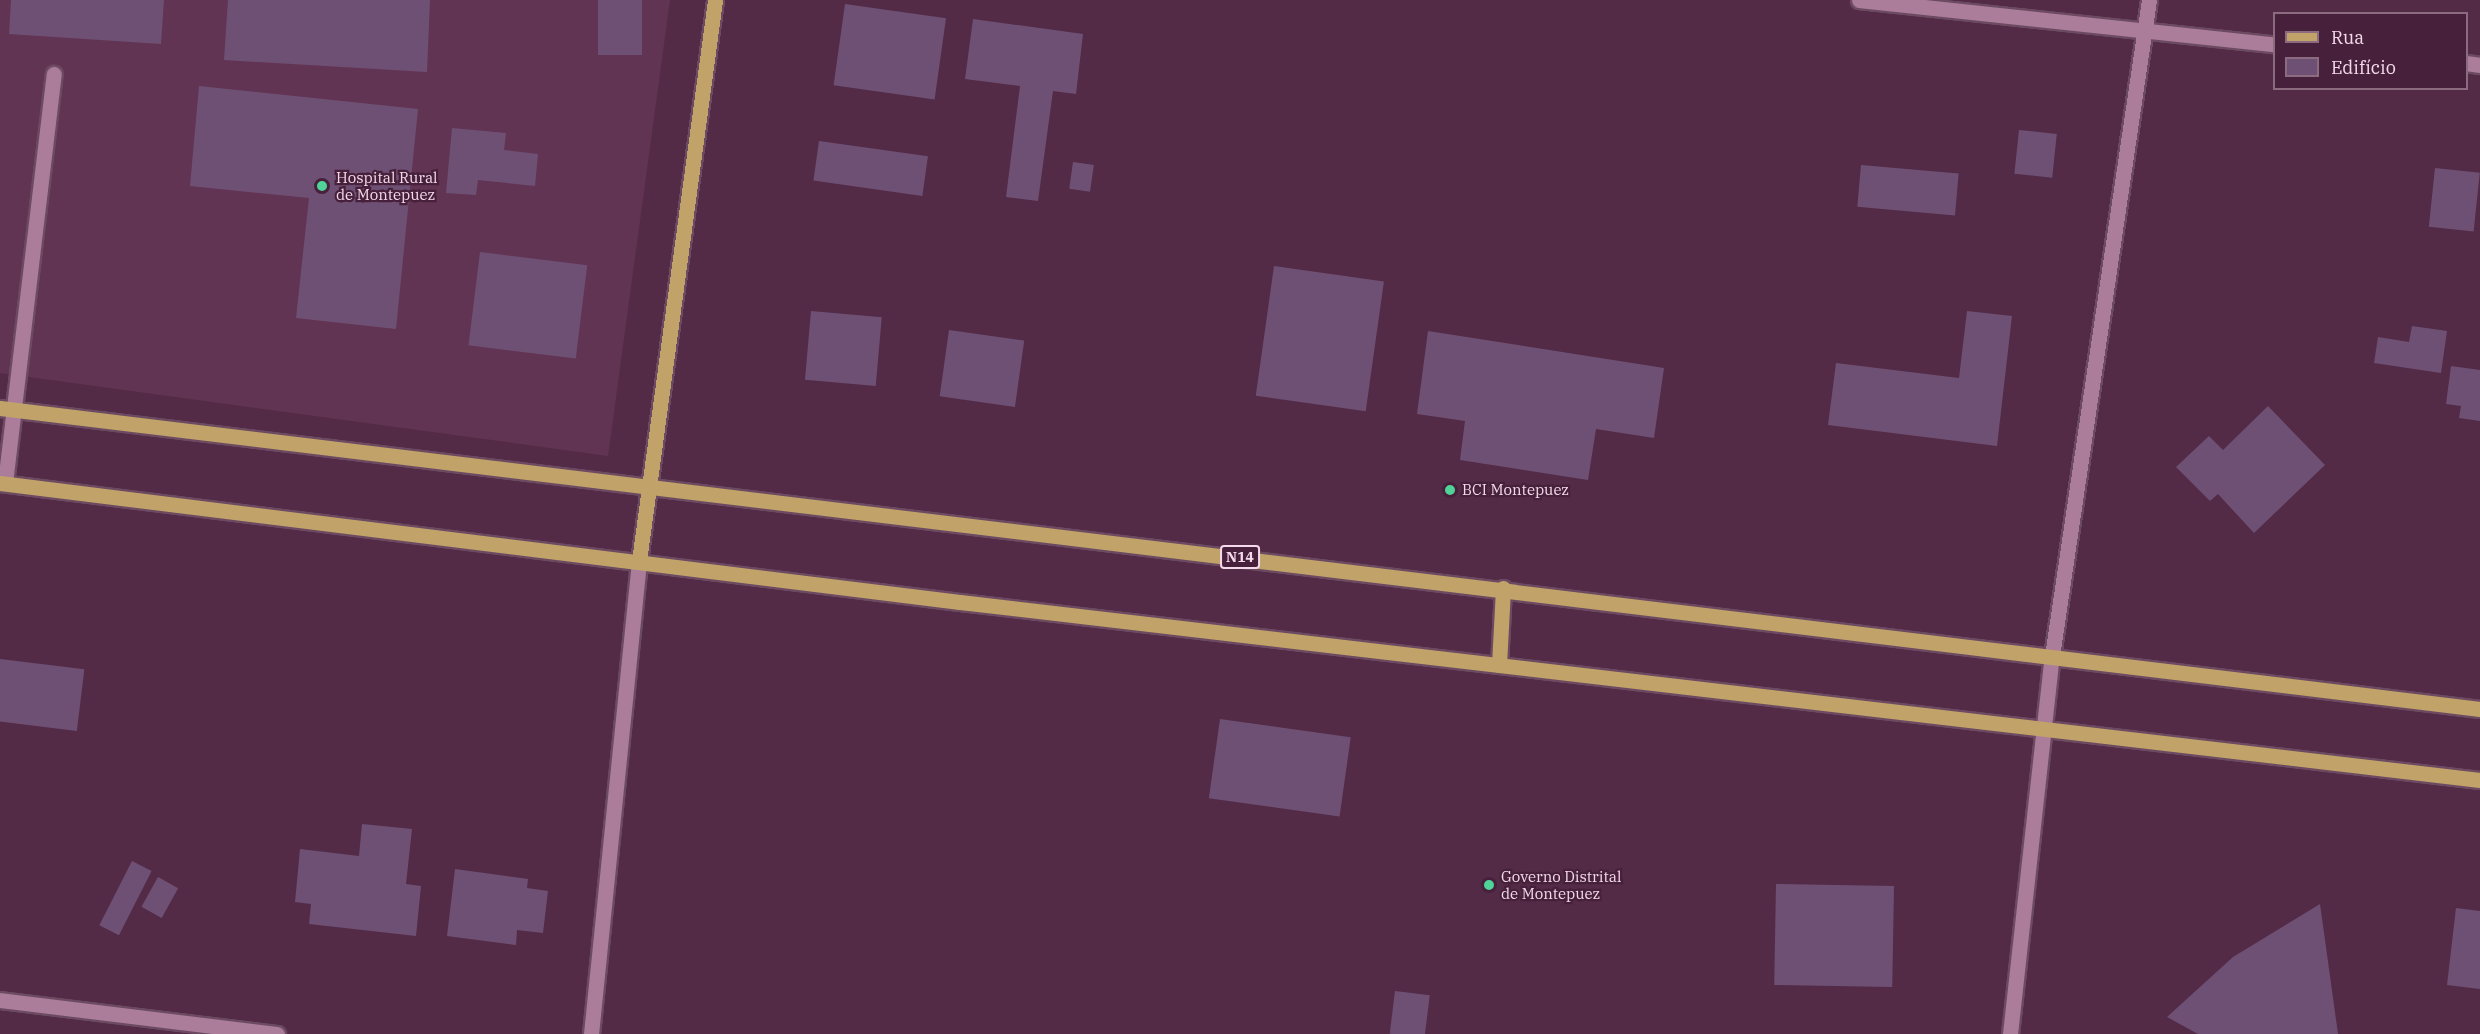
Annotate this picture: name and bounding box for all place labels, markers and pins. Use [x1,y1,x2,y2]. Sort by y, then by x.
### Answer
place label: Hospital Rural de Montepuez [336,168,438,203]
marker: Hospital Rural de Montepuez [313,177,331,195]
place label: BCI Montepuez [1462,481,1569,499]
marker: BCI Montepuez [1443,483,1457,497]
place label: Governo Distrital de Montepuez [1501,867,1621,902]
marker: Governo Distrital de Montepuez [1482,878,1496,892]

